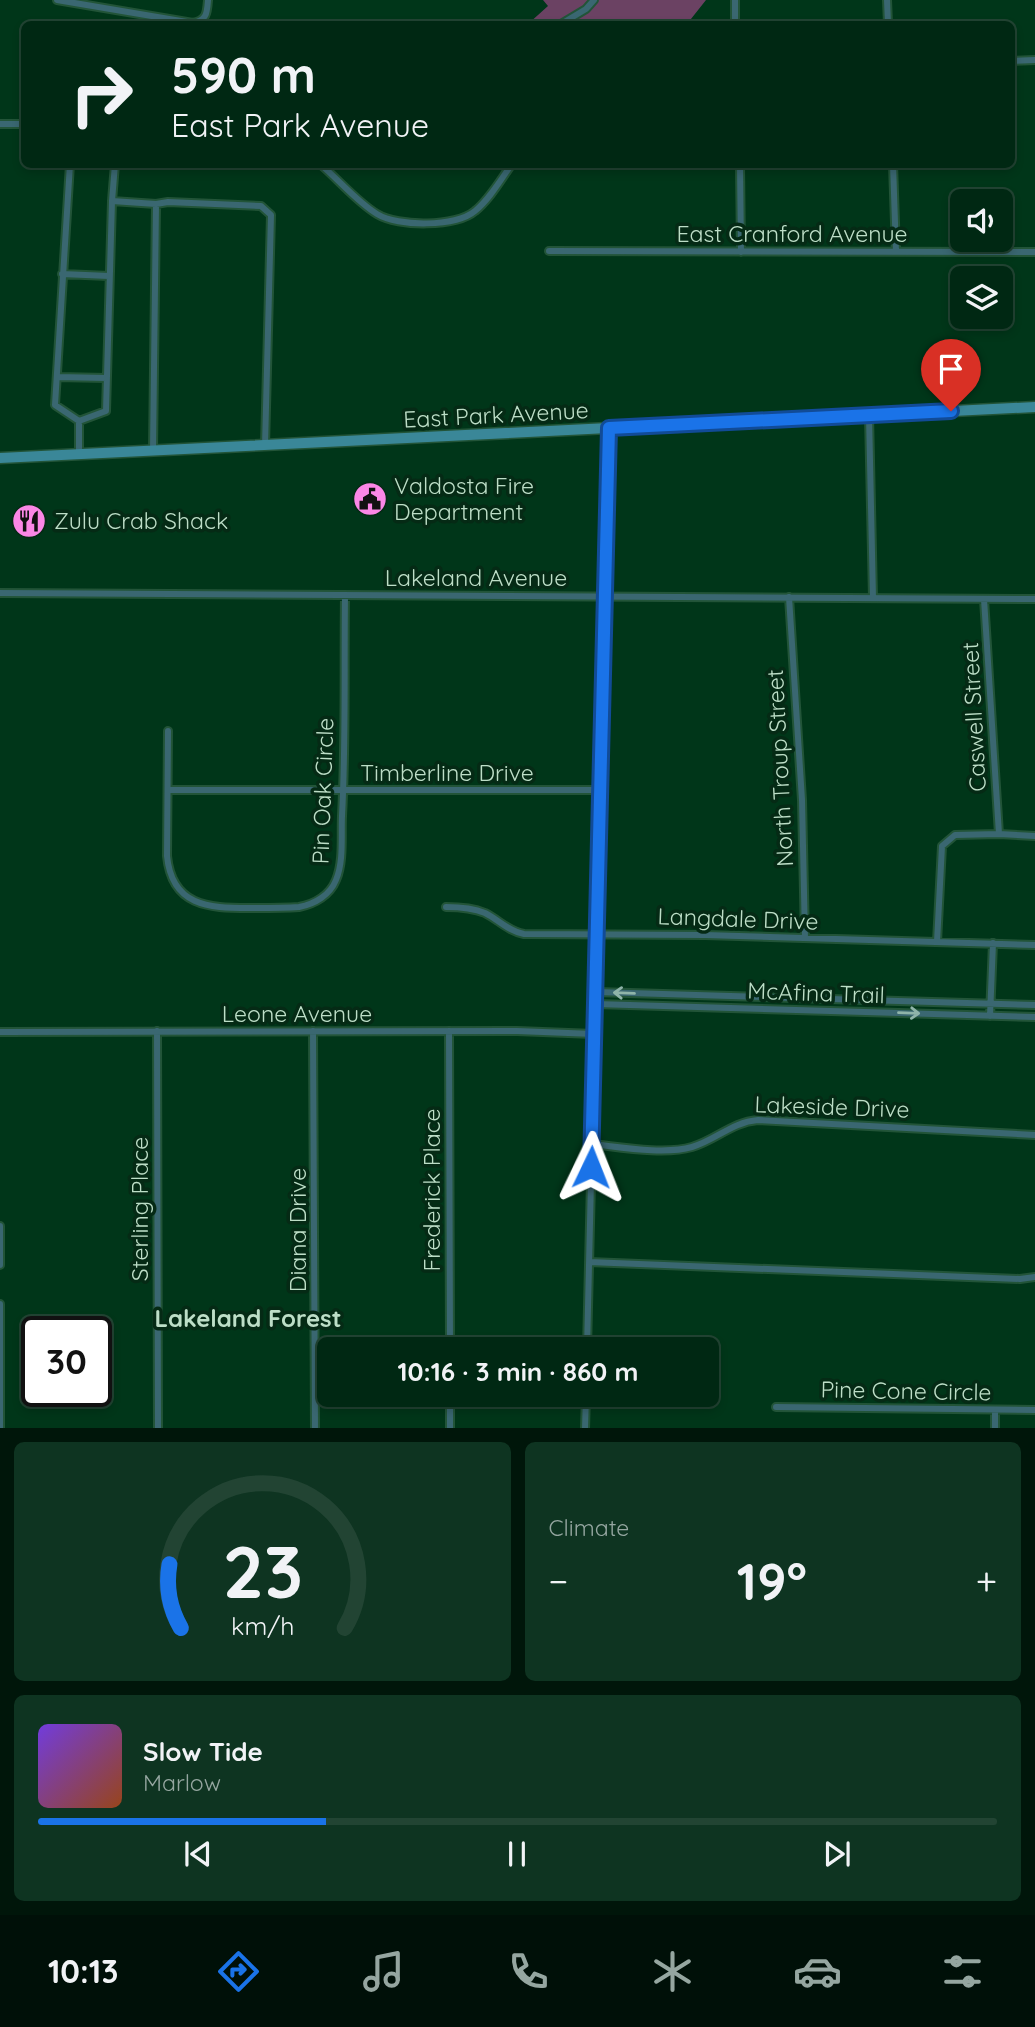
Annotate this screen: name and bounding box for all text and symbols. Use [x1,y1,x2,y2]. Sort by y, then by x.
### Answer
text: 590 m [171,44,316,105]
icon: right [56,49,147,140]
text: East Park Avenue [171,105,429,145]
map controls [950,189,1013,329]
button: sound [950,189,1013,252]
street label: East Cranford Avenue [676,219,908,248]
button: layers [950,266,1013,329]
pin [921,339,981,411]
icon: arrive [932,350,970,388]
street label: East Park Avenue [403,395,589,434]
place label: Valdosta Fire Department [394,471,534,526]
public building icon: Valdosta Fire Department [351,480,389,518]
restaurant icon: Zulu Crab Shack [10,502,48,540]
place label: Zulu Crab Shack [54,506,228,535]
street label: Lakeland Avenue [385,563,567,592]
street label: Caswell Street [955,641,992,793]
street label: North Troup Street [760,668,799,867]
street label: Pin Oak Circle [305,717,340,865]
street label: Timberline Drive [360,758,534,787]
street label: Langdale Drive [657,901,819,936]
street label: McAfina Trail [747,976,885,1009]
one-way arrow [613,986,636,1000]
street label: Leone Avenue [222,999,372,1028]
one-way arrow [897,1007,920,1020]
street label: Lakeside Drive [754,1089,910,1124]
street label: Frederick Place [417,1108,446,1272]
position arrow [554,1130,628,1204]
street label: Sterling Place [125,1137,154,1281]
street label: Diana Drive [283,1168,312,1292]
district label: Lakeland Forest [154,1303,342,1333]
speed limit sign: 30 [21,1316,112,1407]
text: 10:16 · 3 min · 860 m [397,1355,639,1388]
street label: Pine Cone Circle [820,1375,992,1406]
text: Climate [549,1513,629,1542]
text: 23 [222,1525,303,1616]
text: 19° [737,1548,807,1613]
text: − [549,1557,568,1605]
text: + [976,1557,997,1605]
text: km/h [231,1609,294,1640]
text: Slow Tide [143,1735,263,1768]
text: Marlow [143,1768,221,1797]
icon: previous [179,1835,217,1873]
icon: pause [498,1835,536,1873]
icon: next [818,1835,856,1873]
icon: directions [214,1947,263,1996]
icon: music [359,1947,408,1996]
icon: phone [504,1947,553,1996]
icon: climate [648,1947,697,1996]
icon: car [793,1947,842,1996]
icon: filters [938,1947,987,1996]
text: 10:13 [48,1951,118,1991]

